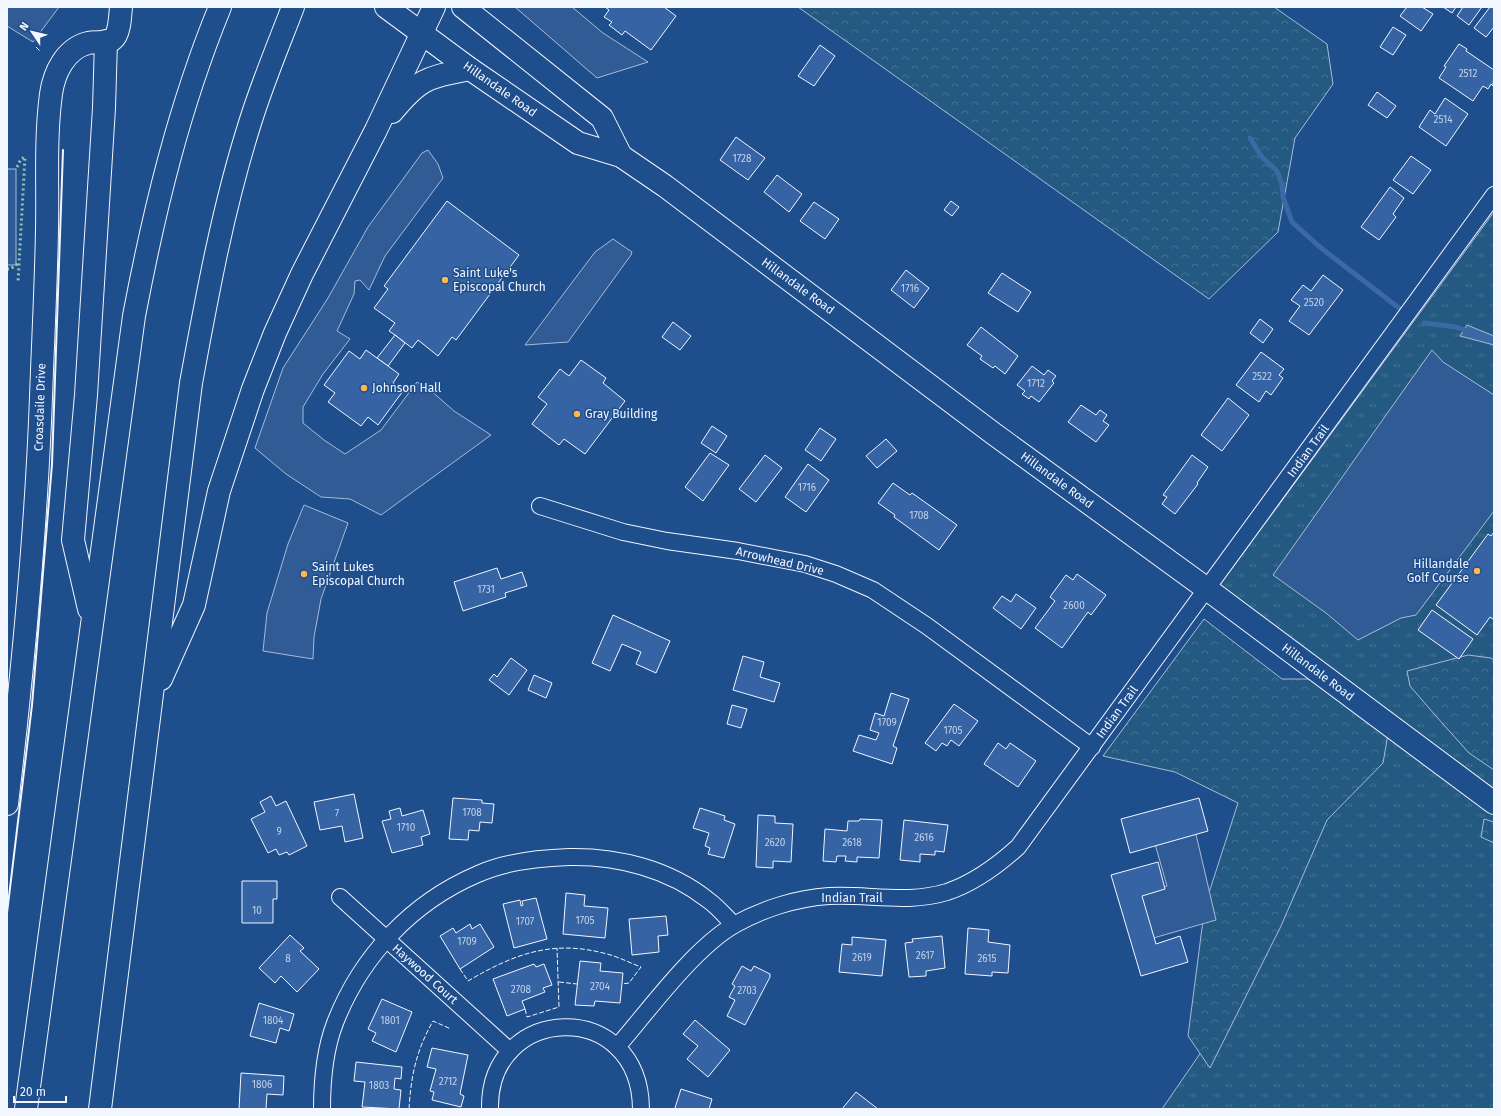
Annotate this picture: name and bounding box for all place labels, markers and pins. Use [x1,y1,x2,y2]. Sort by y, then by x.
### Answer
place label: Saint Luke's Episcopal Church [453,266,546,294]
marker: Saint Luke's Episcopal Church [440,275,450,285]
place label: Johnson Hall [372,381,442,395]
marker: Johnson Hall [359,383,369,393]
place label: Gray Building [585,407,658,421]
marker: Gray Building [572,409,582,419]
place label: Hillandale Golf Course [1407,557,1469,585]
place label: Saint Lukes Episcopal Church [312,560,405,588]
marker: Hillandale Golf Course [1472,566,1482,576]
marker: Saint Lukes Episcopal Church [299,569,309,579]

